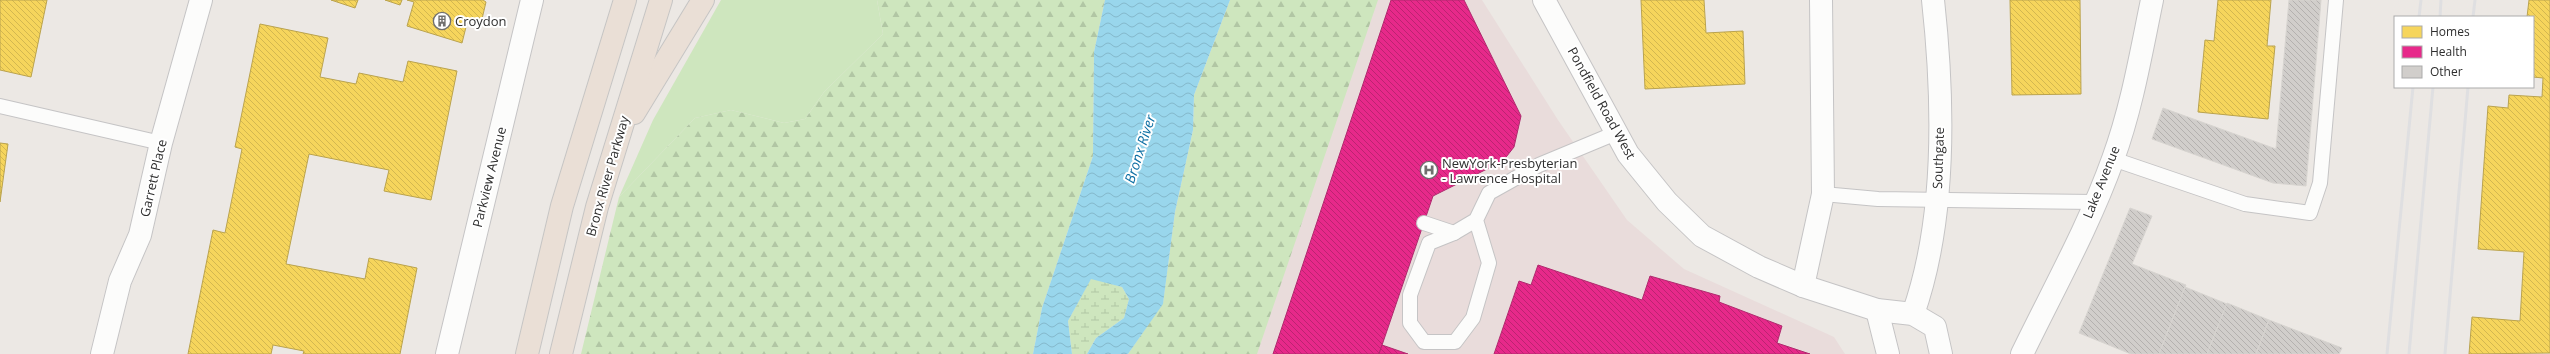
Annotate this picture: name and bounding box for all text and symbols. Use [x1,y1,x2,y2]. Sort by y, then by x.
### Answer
building icon: Croydon [432,11,452,31]
place label: Croydon [455,12,507,30]
legend [2394,16,2534,88]
text: Homes [2430,23,2470,40]
text: Health [2430,43,2467,60]
street label: Pondfield Road West [1564,44,1641,163]
text: Other [2430,63,2463,80]
water label: Bronx River [1120,112,1160,185]
street label: Bronx River Parkway [581,113,633,238]
street label: Parkview Avenue [468,125,510,229]
street label: Southgate [1928,127,1948,189]
street label: Garrett Place [135,137,171,219]
street label: Lake Avenue [2078,143,2124,221]
place label: NewYork-Presbyterian - Lawrence Hospital [1442,154,1577,187]
hospital icon: NewYork-Presbyterian - Lawrence Hospital [1419,160,1439,180]

